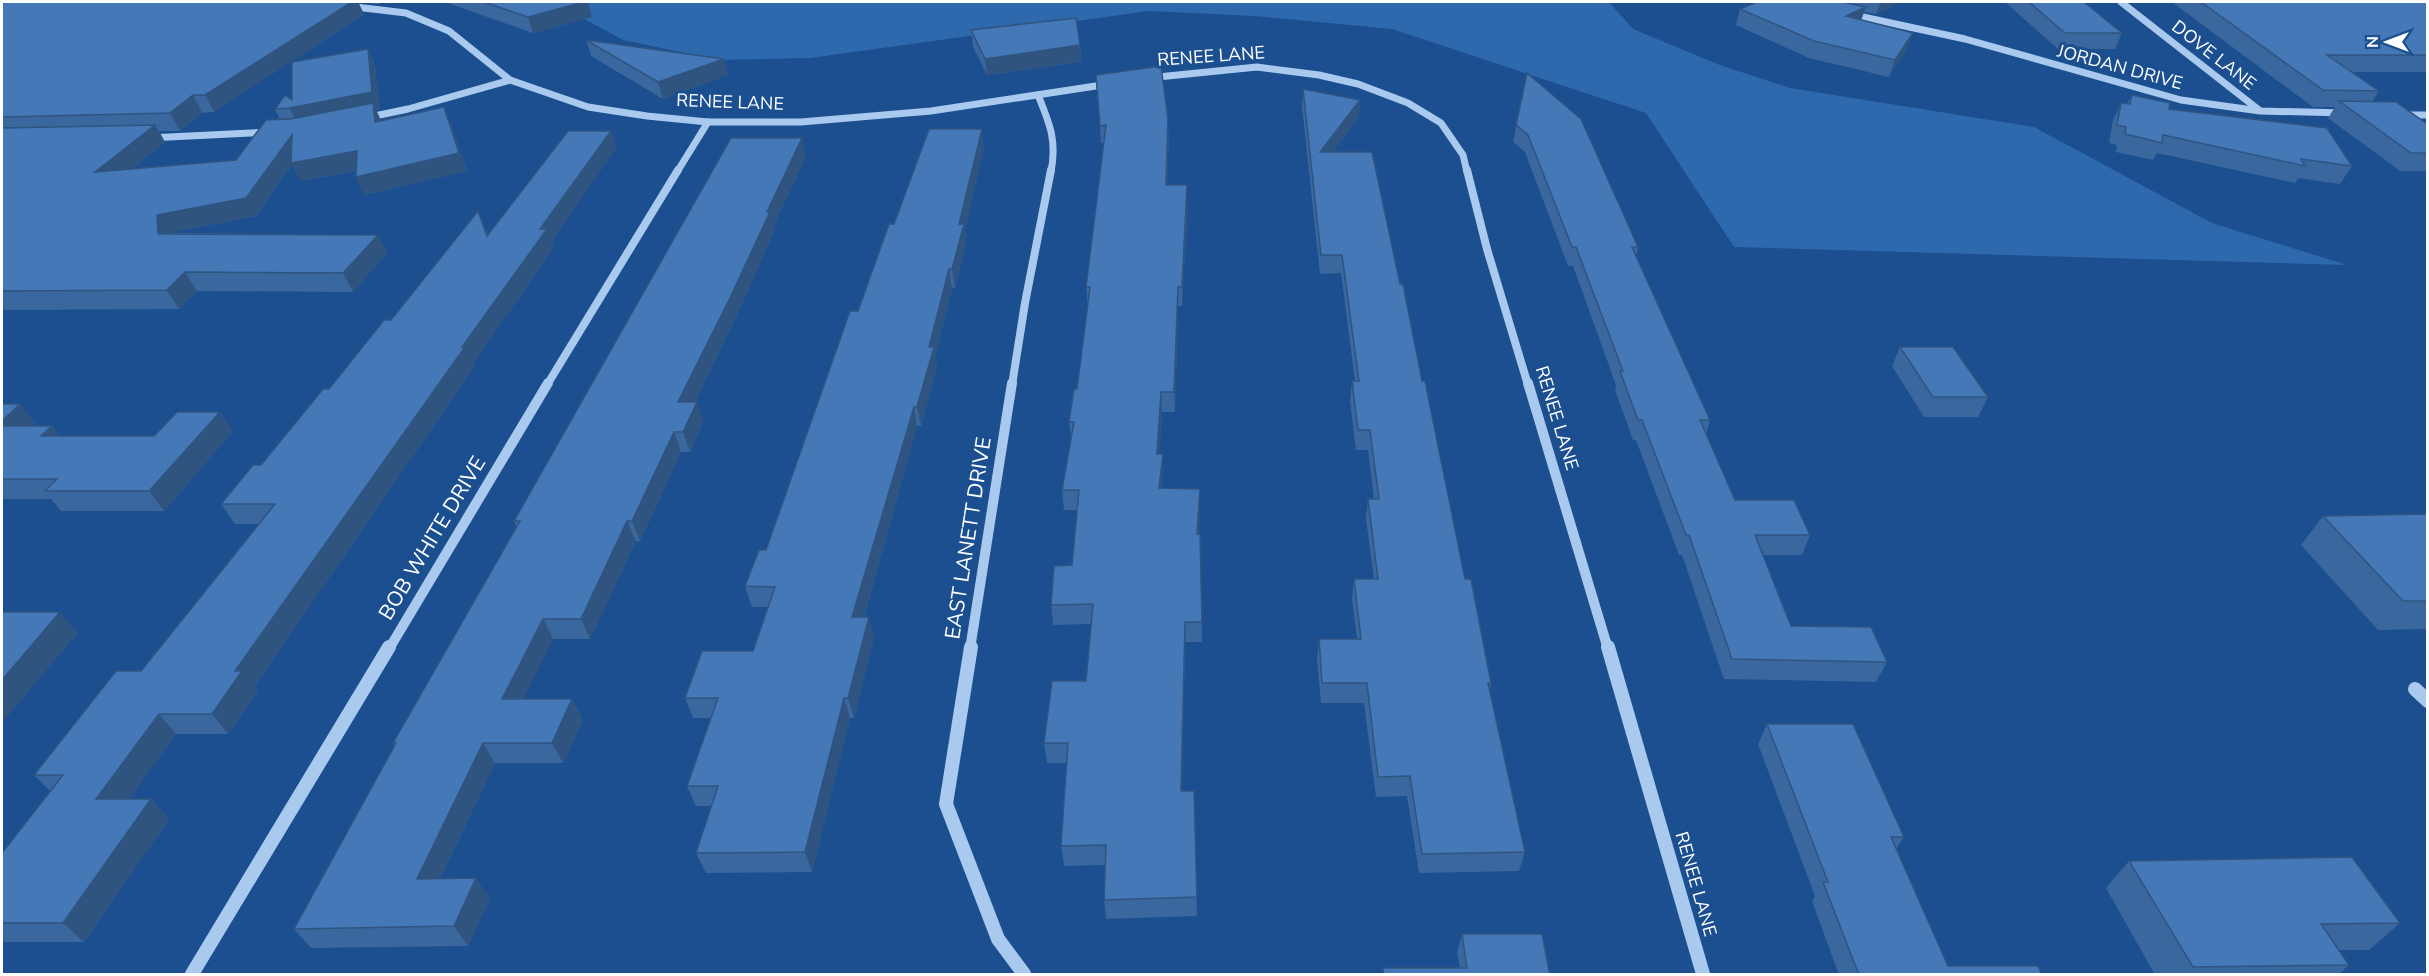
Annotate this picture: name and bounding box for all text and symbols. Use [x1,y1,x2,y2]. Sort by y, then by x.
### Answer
north arrow [2357,12,2417,72]
street label: DOVE LANE [2167,15,2261,95]
text: N [2362,36,2384,48]
street label: JORDAN DRIVE [2054,38,2185,95]
street label: RENEE LANE [1156,40,1266,72]
street label: RENEE LANE [676,88,784,116]
street label: RENEE LANE [1530,363,1584,473]
street label: EAST LANETT DRIVE [938,435,998,641]
street label: BOB WHITE DRIVE [372,451,492,625]
street label: RENEE LANE [1670,829,1722,939]

